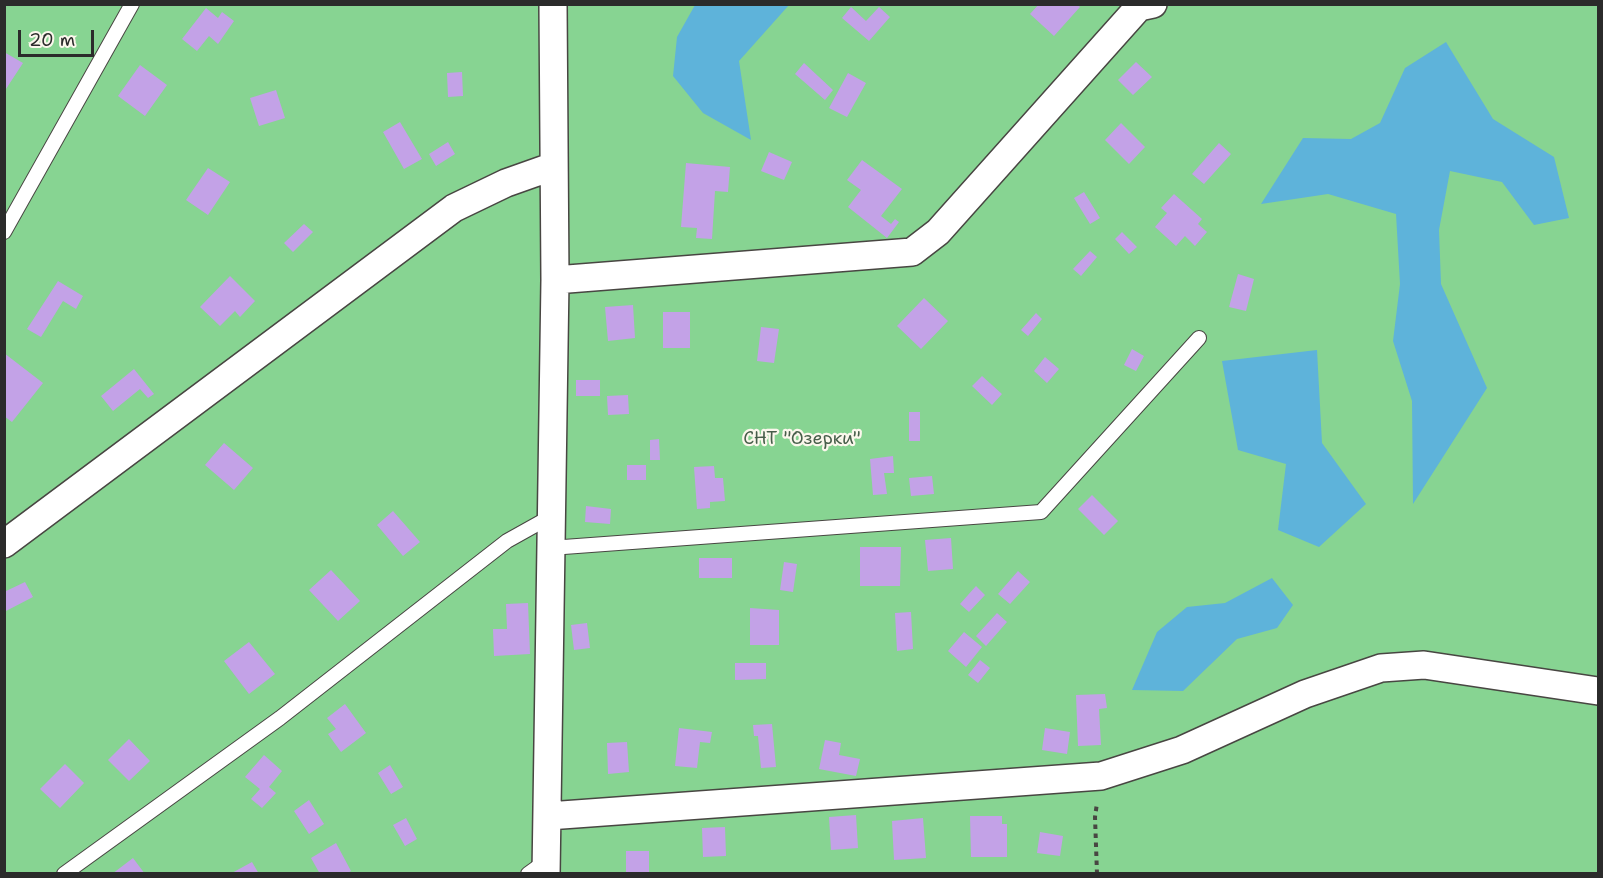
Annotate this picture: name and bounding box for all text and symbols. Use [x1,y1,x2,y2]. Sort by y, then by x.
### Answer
scale bar [21,18,98,56]
text: 20 m [29,28,75,52]
park label: СНТ "Озерки" [743,428,861,450]

